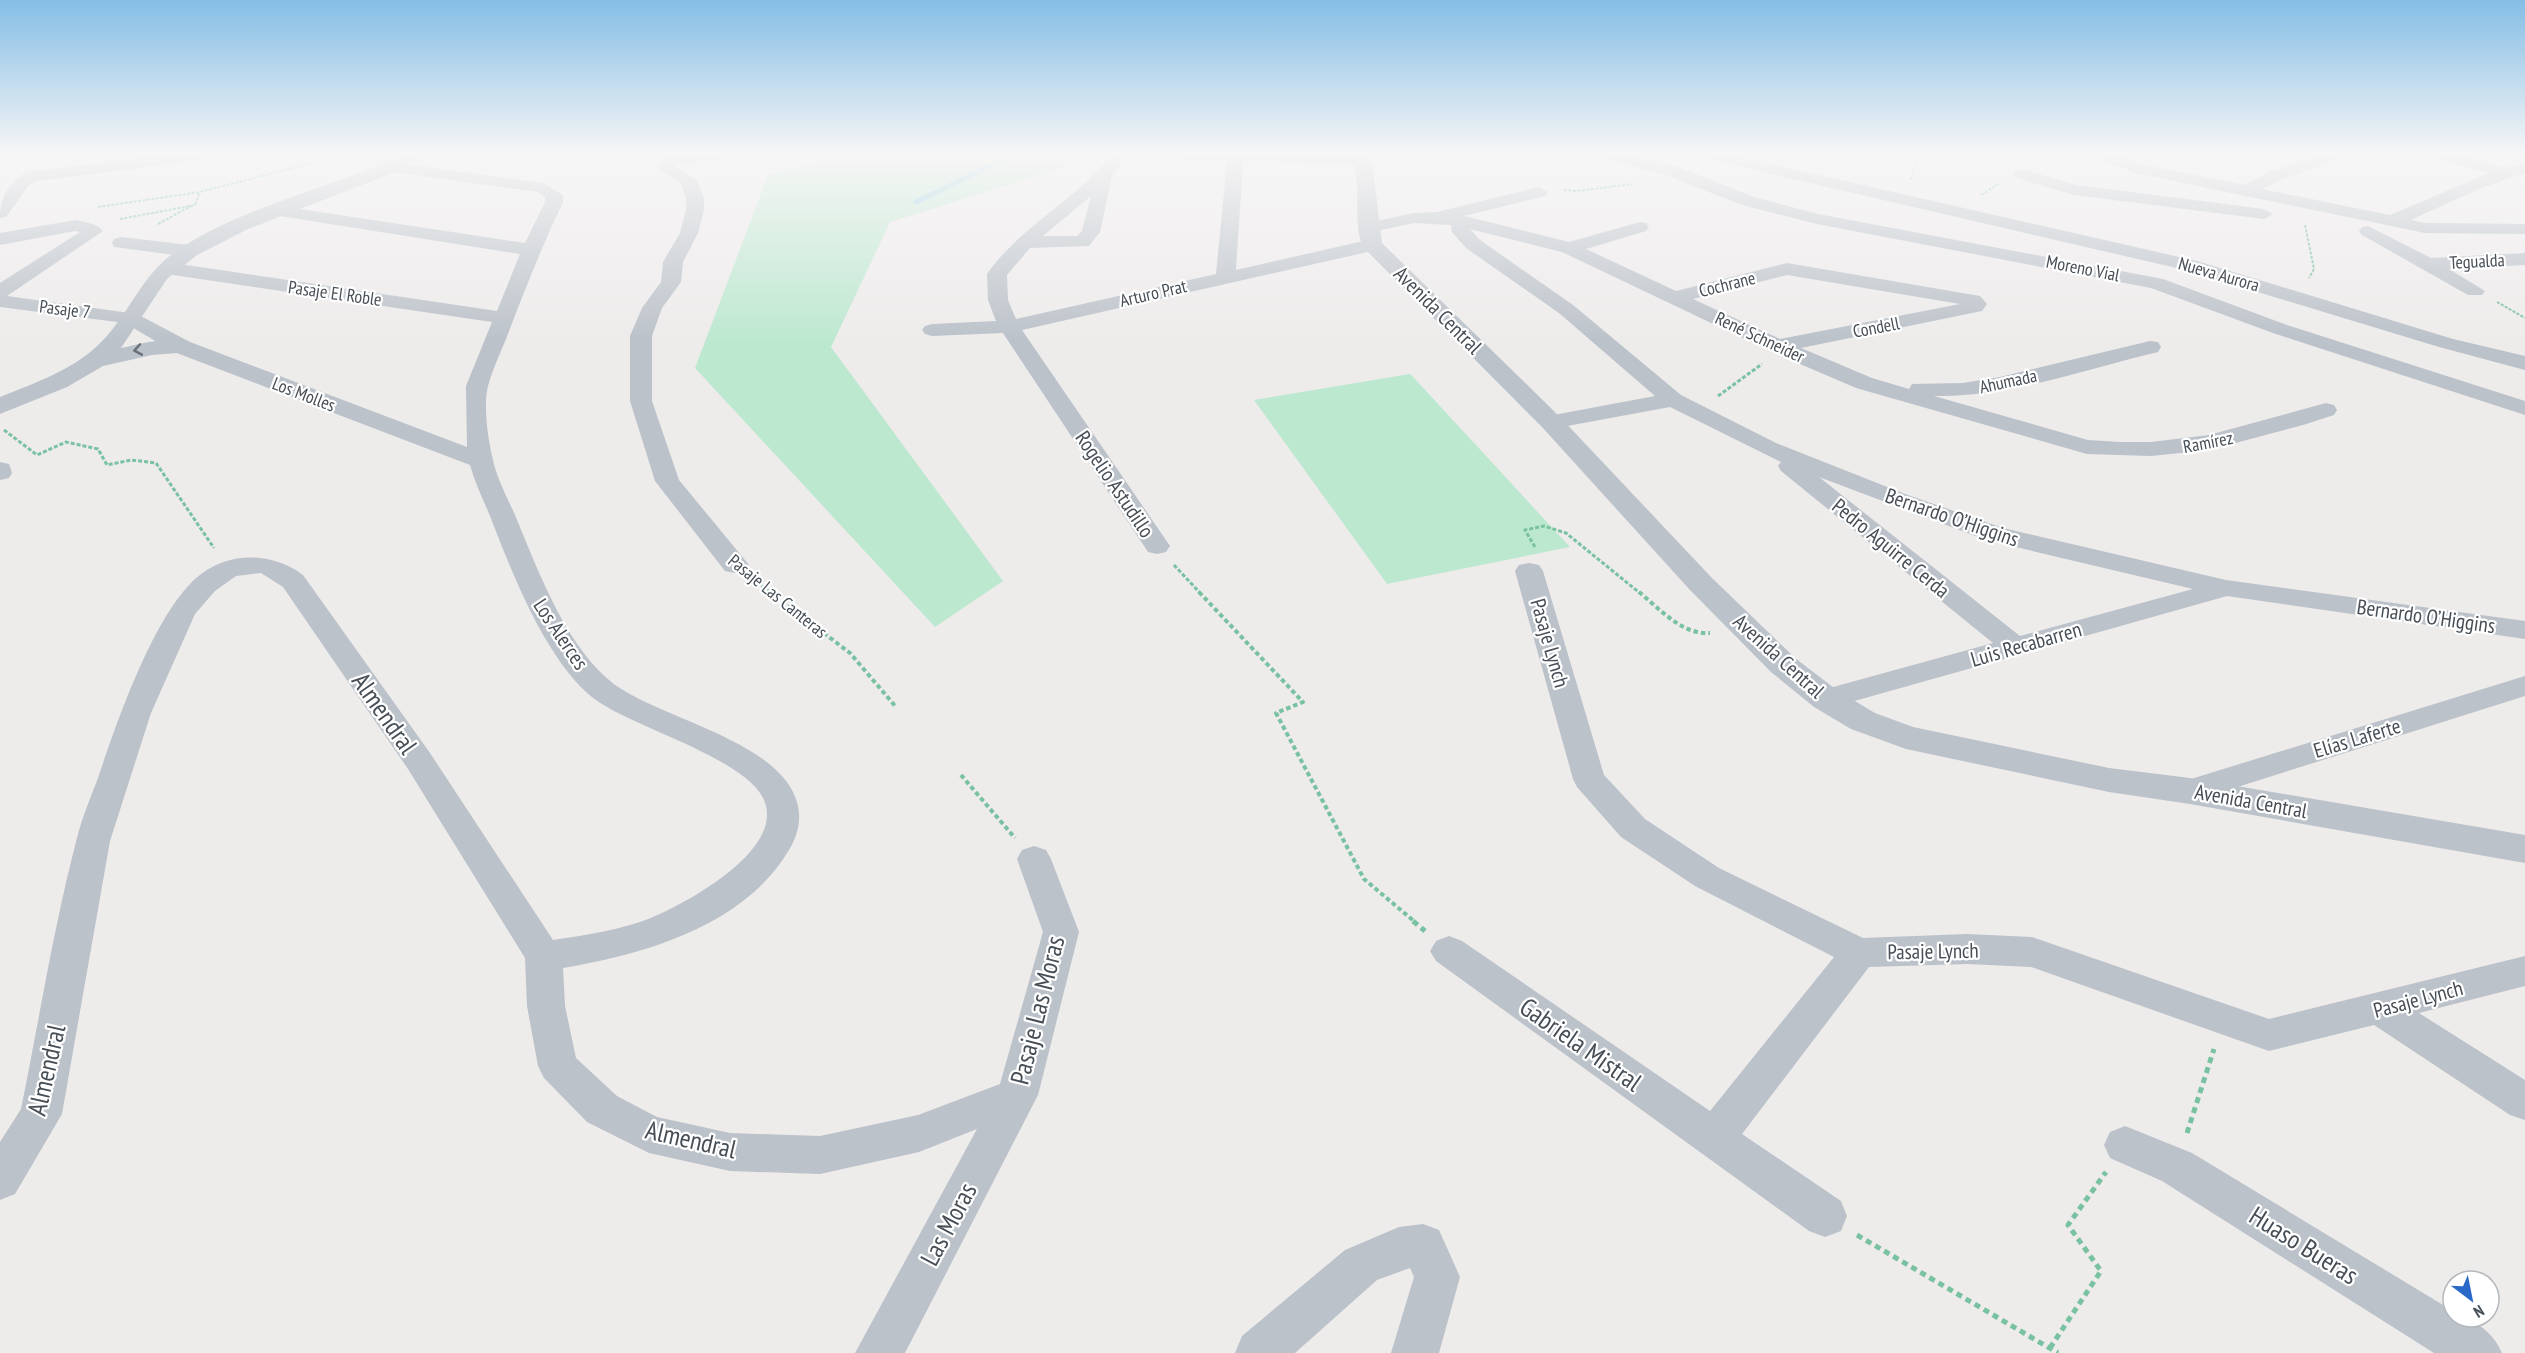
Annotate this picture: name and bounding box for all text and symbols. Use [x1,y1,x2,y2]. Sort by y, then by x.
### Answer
street label: Tegualda [2449,248,2505,274]
street label: Moreno Vial [2044,250,2122,287]
street label: Nueva Aurora [2176,251,2262,297]
street label: Avenida Central [1388,260,1488,360]
street label: Cochrane [1696,266,1758,302]
street label: Arturo Prat [1117,274,1189,312]
street label: Pasaje El Roble [287,275,383,311]
street label: Pasaje 7 [38,294,92,324]
street label: René Schneider [1712,306,1808,368]
street label: Condell [1851,311,1902,343]
one-way arrow [133,343,143,356]
street label: Ahumada [1977,364,2039,398]
street label: Los Molles [269,372,339,416]
street label: Rogelio Astudillo [1069,425,1161,543]
street label: Ramírez [2181,426,2235,458]
street label: Bernardo O’Higgins [1882,482,2022,552]
street label: Pedro Aguirre Cerda [1827,492,1955,604]
street label: Pasaje Las Canteras [724,549,832,643]
street label: Los Alerces [527,593,595,675]
street label: Bernardo O’Higgins [2355,593,2497,639]
street label: Pasaje Lynch [1524,595,1576,691]
street label: Avenida Central [1728,608,1830,704]
street label: Luis Recabarren [1967,615,2085,673]
street label: Almendral [345,666,425,760]
street label: Elías Laferte [2310,712,2404,764]
street label: Avenida Central [2193,778,2309,824]
street label: Pasaje Las Moras [1003,932,1071,1088]
street label: Pasaje Lynch [1887,937,1979,965]
street label: Pasaje Lynch [2370,974,2466,1024]
street label: Gabriela Mistral [1514,990,1648,1098]
street label: Almendral [20,1021,72,1119]
street label: Almendral [642,1113,740,1165]
street label: Las Moras [912,1177,984,1271]
street label: Huaso Bueras [2244,1199,2364,1291]
north arrow [2441,1269,2501,1329]
text: N [2470,1301,2488,1322]

